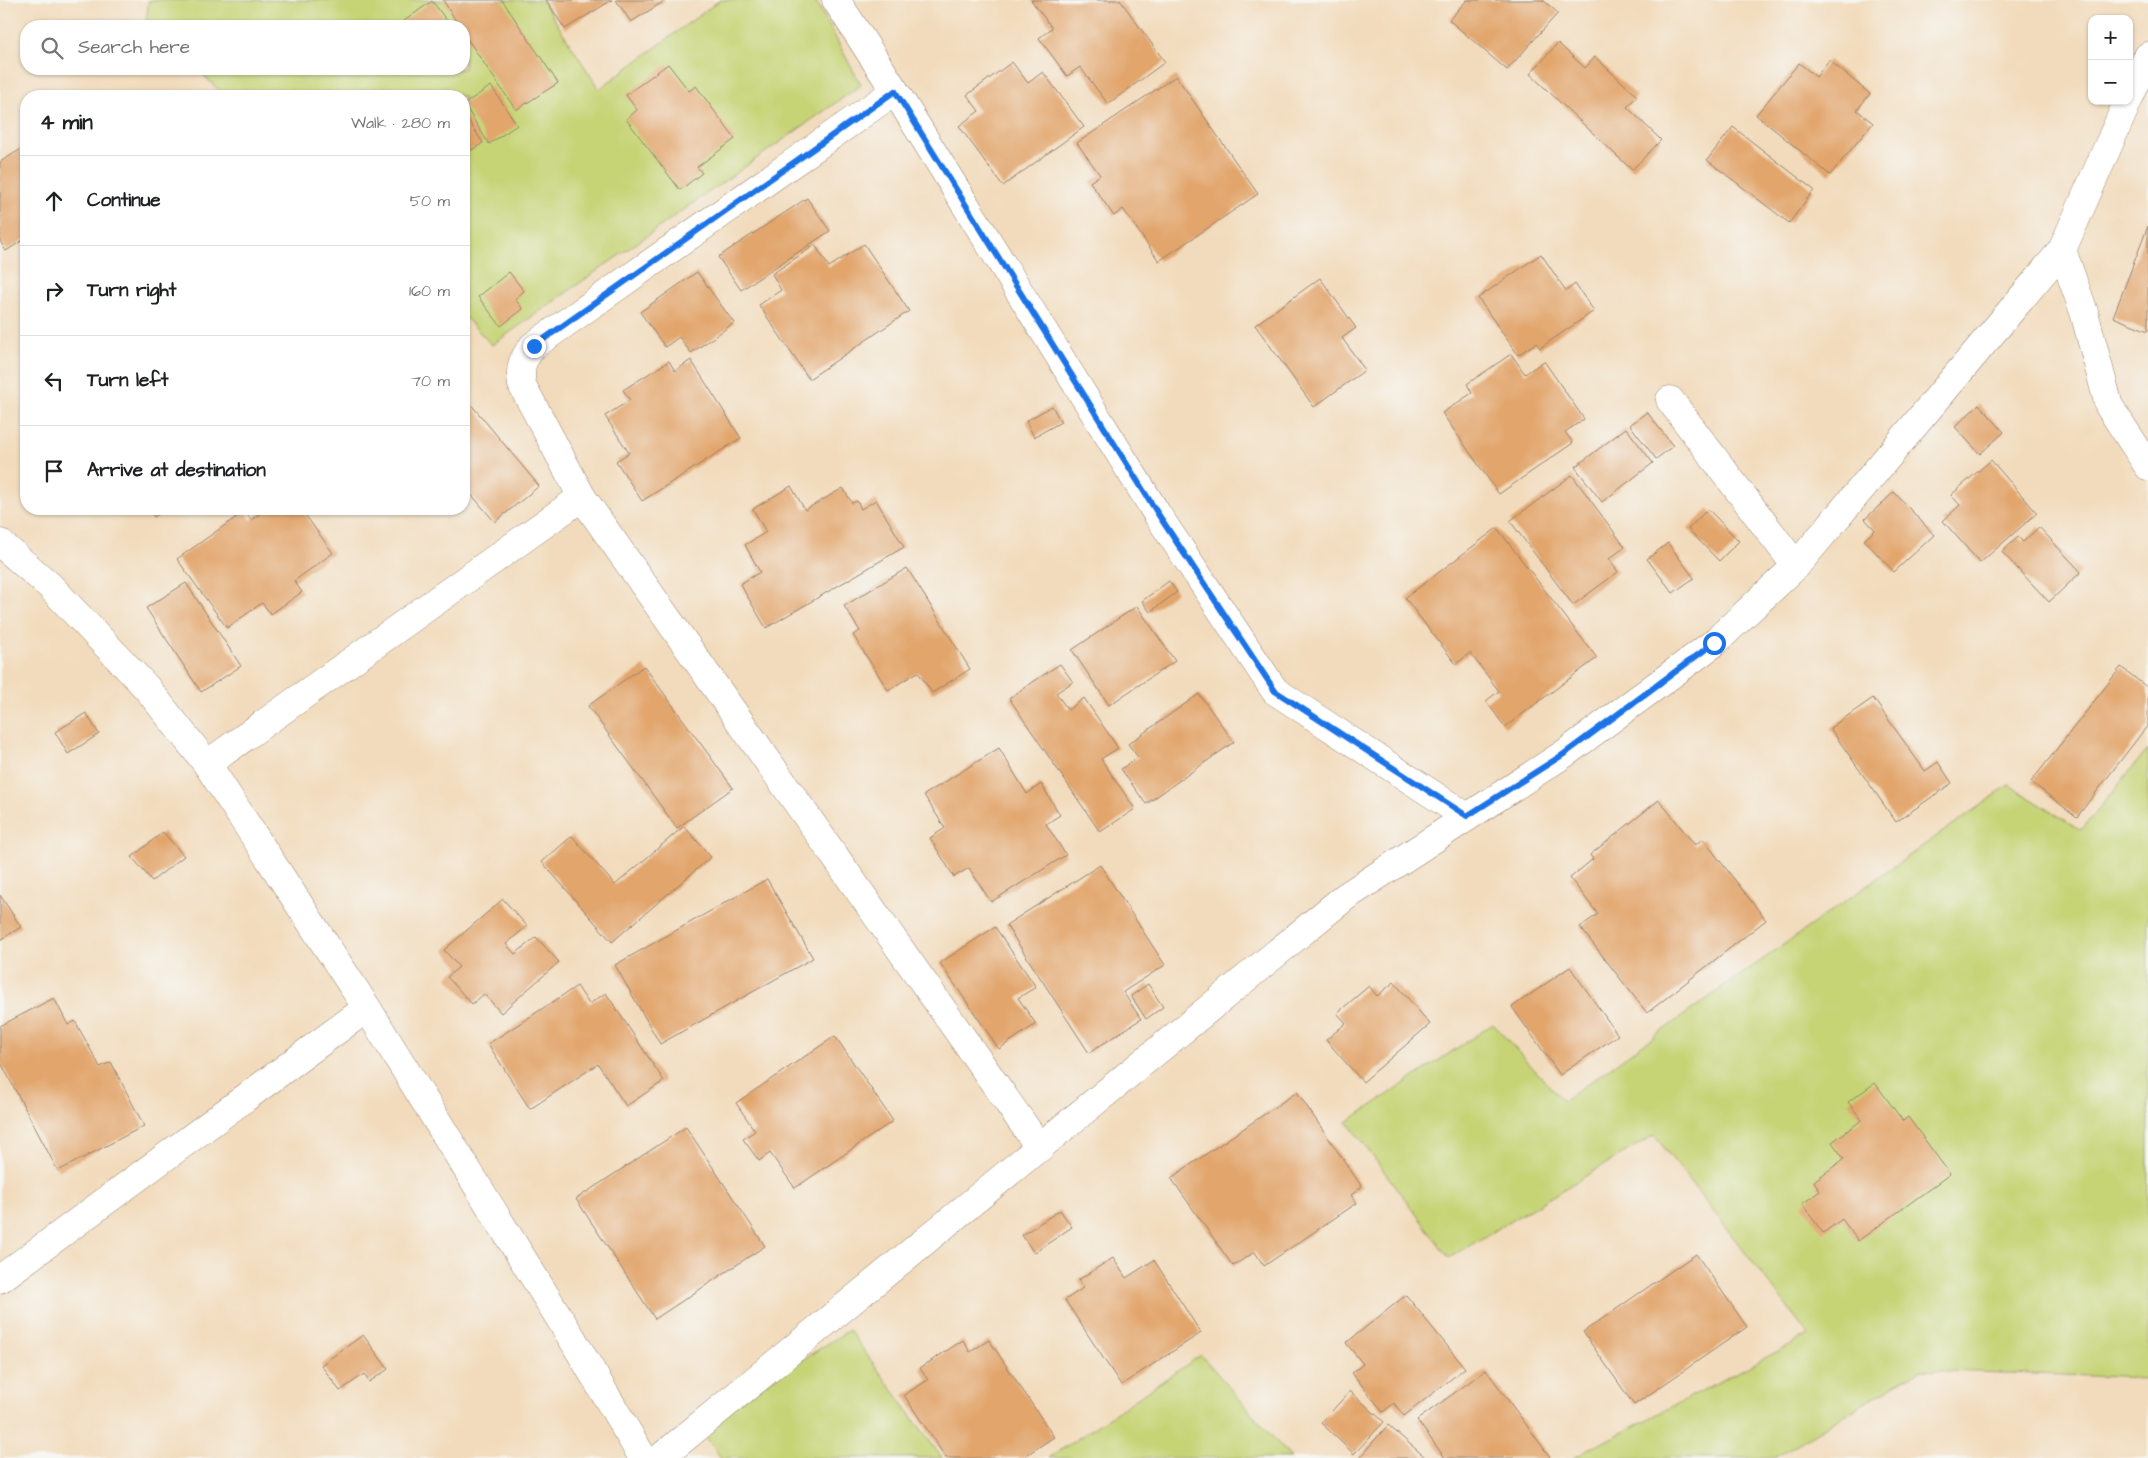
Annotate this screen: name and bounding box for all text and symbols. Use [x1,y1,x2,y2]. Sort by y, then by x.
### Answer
map controls [2088,15,2133,105]
button: + [2088,15,2133,60]
search box [20,20,470,75]
icon: search [38,34,66,62]
text: Search here [78,34,190,61]
button: − [2088,60,2133,105]
text: 4 min [40,108,93,137]
text: Walk · 280 m [351,112,450,134]
icon: ahead [40,187,68,215]
text: Continue [87,187,161,214]
text: 50 m [410,190,450,212]
icon: right [40,277,68,305]
text: Turn right [87,277,176,304]
text: 160 m [409,280,450,302]
route end [523,335,546,358]
icon: left [40,367,68,395]
text: Turn left [87,367,168,394]
text: 70 m [411,370,450,392]
icon: arrive [40,457,68,485]
text: Arrive at destination [87,457,266,484]
route start [1703,632,1726,655]

